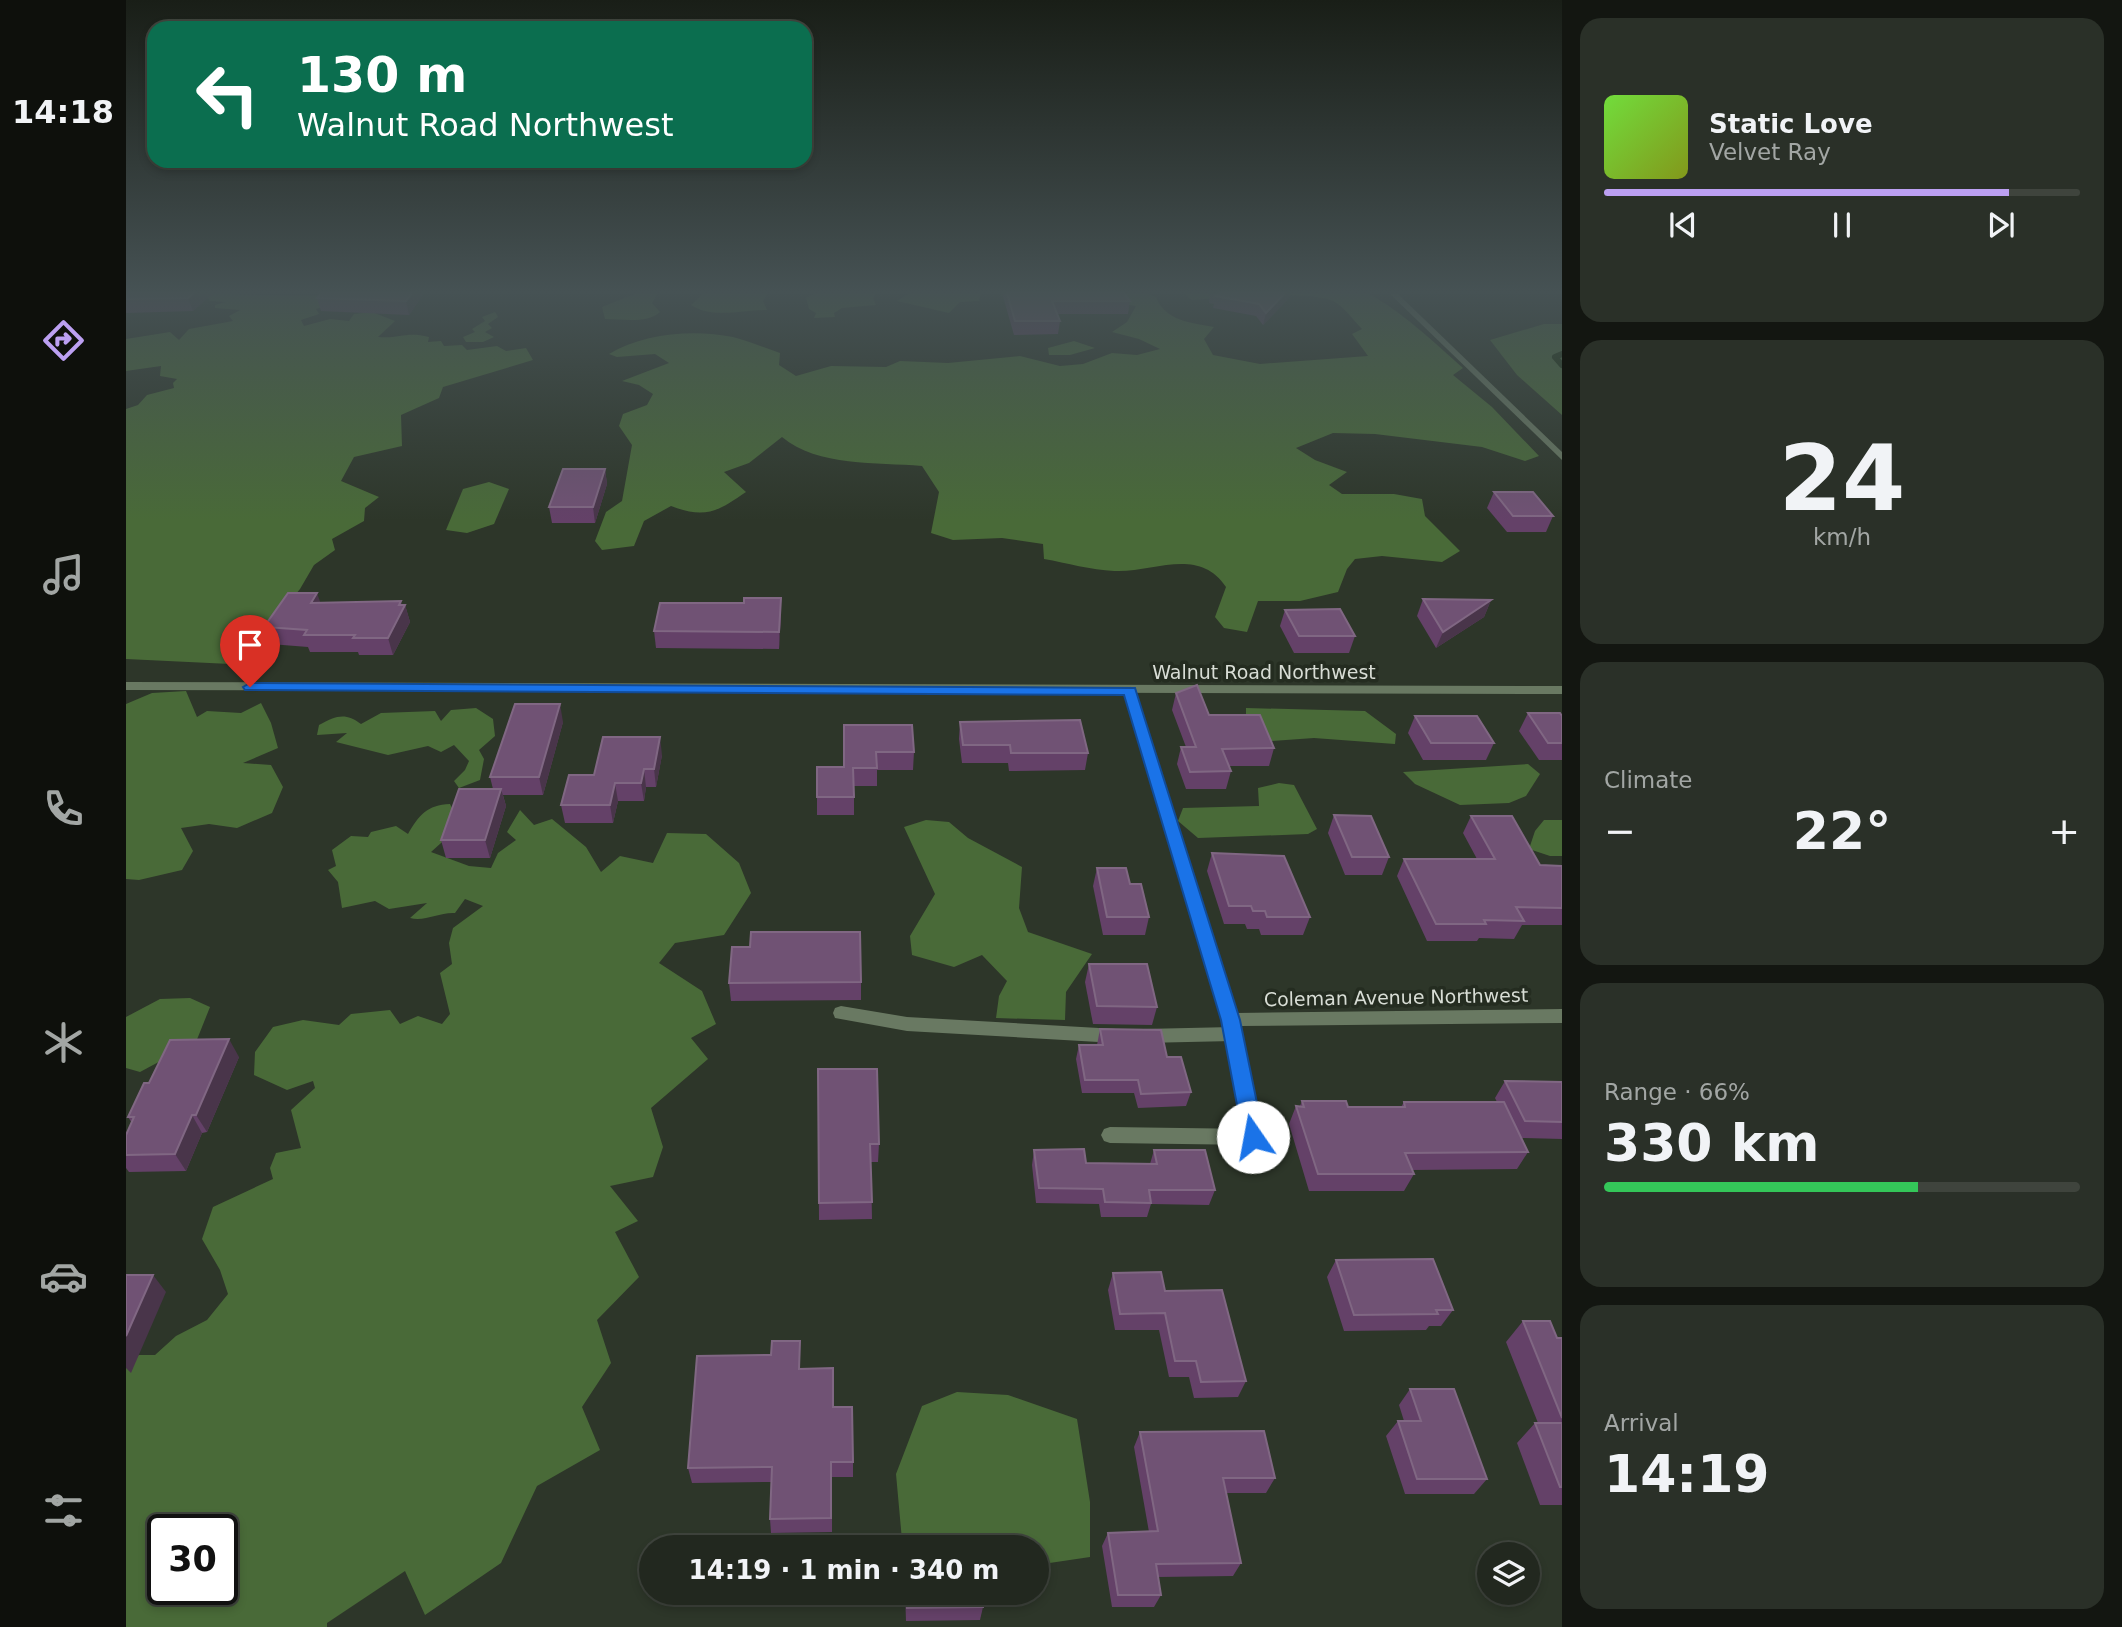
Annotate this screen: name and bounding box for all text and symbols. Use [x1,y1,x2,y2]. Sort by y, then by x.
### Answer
text: 130 m [297,47,467,104]
icon: left [182,49,273,140]
text: 14:18 [12,93,114,131]
text: Walnut Road Northwest [297,106,673,144]
text: Static Love [1709,109,1873,139]
text: Velvet Ray [1709,139,1831,165]
icon: previous [1664,206,1702,244]
icon: pause [1823,206,1861,244]
icon: next [1982,206,2020,244]
icon: directions [39,316,88,365]
text: 24 [1779,426,1905,531]
text: km/h [1813,524,1871,550]
icon: music [39,550,88,599]
pin [220,615,280,687]
icon: arrive [231,626,269,664]
street label: Walnut Road Northwest [1152,661,1376,683]
text: Climate [1604,767,1693,793]
icon: phone [39,784,88,833]
text: 22° [1793,801,1891,861]
text: − [1604,809,1636,853]
text: + [2048,809,2080,853]
street label: Coleman Avenue Northwest [1264,984,1528,1010]
icon: climate [39,1018,88,1067]
text: Range · 66% [1604,1079,1750,1105]
position arrow [1216,1100,1290,1174]
text: 330 km [1604,1113,1819,1173]
icon: car [39,1252,88,1301]
text: Arrival [1604,1410,1679,1436]
text: 14:19 [1604,1444,1770,1504]
icon: filters [39,1486,88,1535]
speed limit sign: 30 [147,1514,238,1605]
map controls [1477,1542,1540,1605]
button: layers [1477,1542,1540,1605]
text: 14:19 · 1 min · 340 m [689,1555,999,1585]

